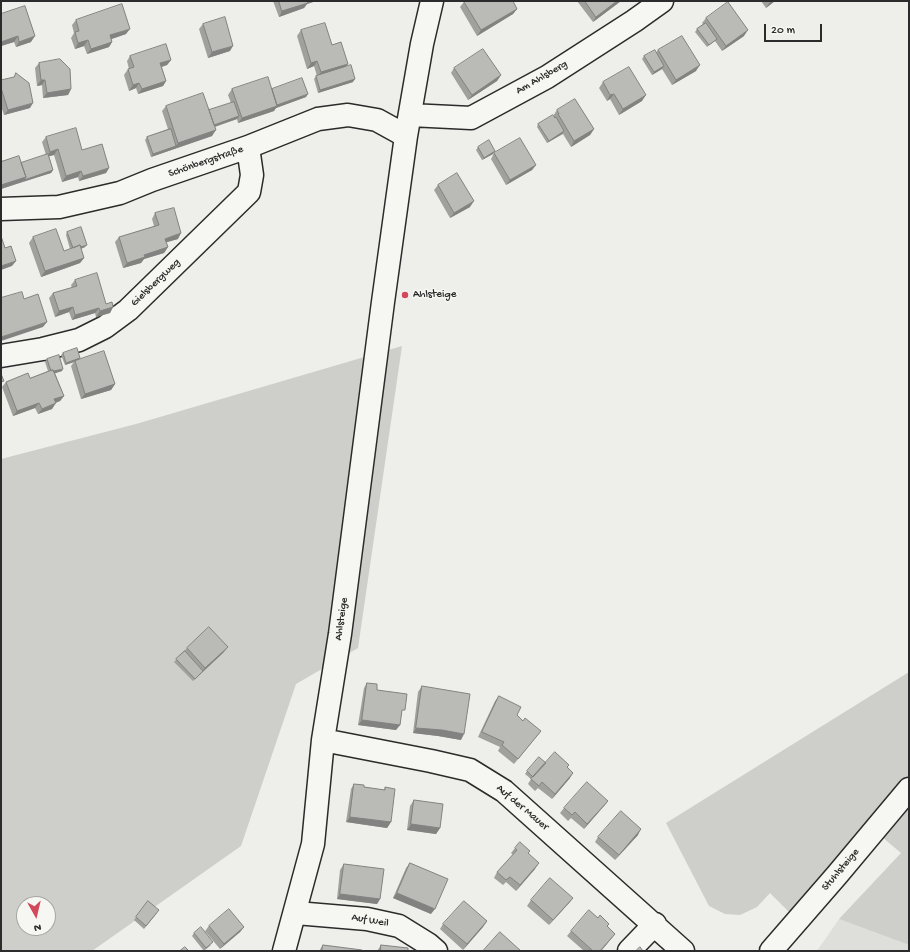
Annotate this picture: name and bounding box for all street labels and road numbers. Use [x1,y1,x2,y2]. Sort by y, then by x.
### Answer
street label: Am Ahlsberg [514,58,570,98]
street label: Schönbergstraße [167,143,245,181]
street label: Gielsbergweg [129,256,183,310]
street label: Ahlsteige [332,597,352,641]
street label: Auf der Mauer [493,782,551,834]
street label: Stuhlsteige [819,846,863,894]
street label: Auf Weil [350,911,390,931]

